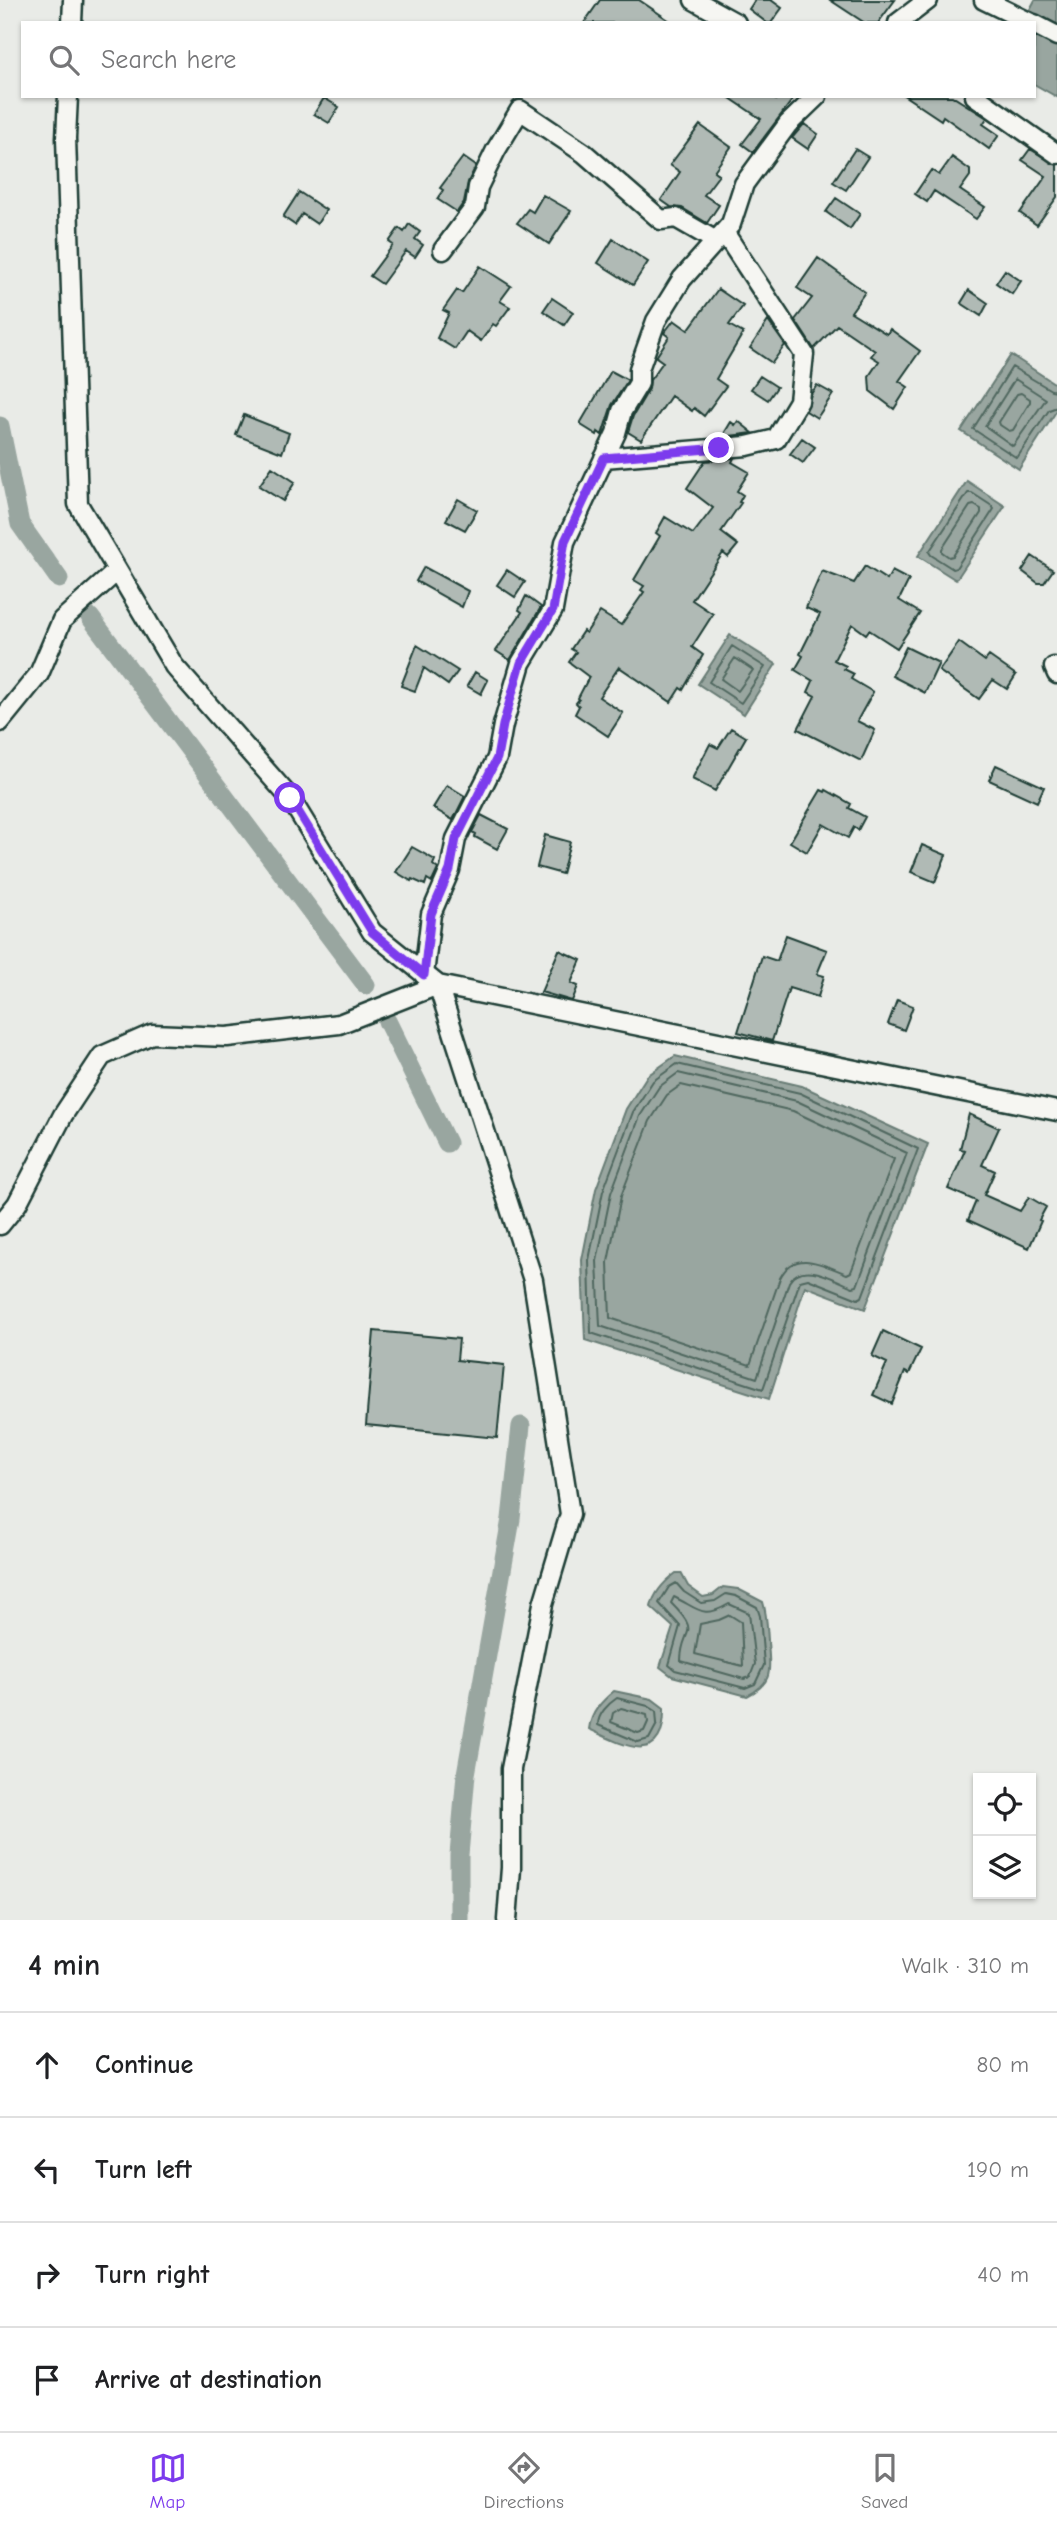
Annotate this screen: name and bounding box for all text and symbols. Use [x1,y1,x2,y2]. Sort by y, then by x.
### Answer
search box [21,21,1036,98]
icon: search [45,41,83,79]
text: Search here [101,45,236,75]
route end [703,432,734,463]
route start [274,782,305,813]
map controls [973,1773,1036,1899]
button: locate [973,1773,1036,1836]
button: layers [973,1836,1036,1899]
text: 4 min [28,1948,100,1983]
text: Walk · 310 m [902,1952,1029,1979]
icon: ahead [28,2046,66,2084]
text: Continue [95,2050,193,2080]
text: 80 m [976,2051,1029,2078]
icon: left [28,2151,66,2189]
text: Turn left [95,2155,192,2185]
text: 190 m [967,2156,1029,2183]
icon: right [28,2256,66,2294]
text: Turn right [95,2260,209,2290]
text: 40 m [977,2261,1029,2288]
icon: arrive [28,2361,66,2399]
text: Arrive at destination [95,2365,322,2395]
tab: Map [149,2449,187,2513]
tab: Directions [484,2449,564,2513]
tab: Saved [861,2449,908,2513]

